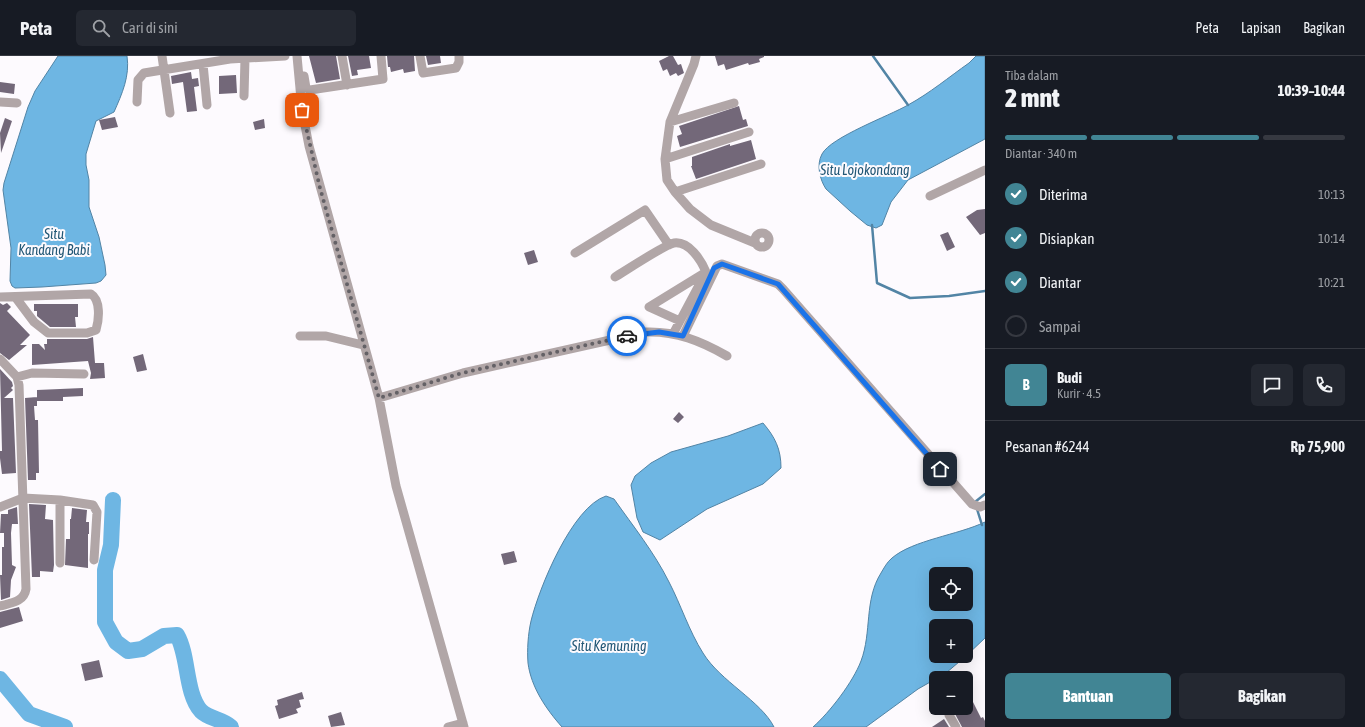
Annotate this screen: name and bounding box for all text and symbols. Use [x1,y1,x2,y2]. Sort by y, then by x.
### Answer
search box [76,10,356,46]
text: Peta [20,17,52,39]
icon: search [90,17,112,39]
text: Cari di sini [122,19,178,36]
text: Peta [1195,20,1219,36]
text: Lapisan [1241,20,1281,36]
text: Bagikan [1303,20,1345,36]
text: Tiba dalam [1005,68,1058,83]
text: 10:39–10:44 [1277,82,1345,99]
text: 2 mnt [1005,83,1060,113]
pin [285,93,319,127]
icon: bag [291,99,313,121]
text: Diantar · 340 m [1005,146,1077,161]
water label: Situ Lojokondang [819,162,910,178]
icon: check [1005,183,1027,205]
text: Diterima [1039,186,1087,203]
text: 10:13 [1318,187,1345,202]
water label: Situ Kandang Babi [18,226,90,258]
icon: check [1005,227,1027,249]
text: Disiapkan [1039,230,1095,247]
text: 10:14 [1318,231,1345,246]
icon: check [1005,271,1027,293]
text: Diantar [1039,274,1081,291]
text: 10:21 [1318,275,1345,290]
courier [607,316,647,356]
text: Sampai [1039,318,1081,335]
icon: car [616,325,638,347]
button: chat [1251,364,1293,406]
button: phone [1303,364,1345,406]
text: Budi [1057,369,1082,386]
text: B [1022,376,1030,393]
text: Kurir · 4.5 [1057,386,1101,401]
text: Pesanan #6244 [1005,438,1090,455]
text: Rp 75,900 [1290,438,1345,455]
pin [923,452,957,486]
icon: home [929,458,951,480]
map controls [929,567,973,715]
button: locate [929,567,973,611]
button: + [929,619,973,663]
water label: Situ Kemuning [571,638,646,654]
button: − [929,671,973,715]
button: Bantuan [1005,673,1171,719]
button: Bagikan [1179,673,1345,719]

